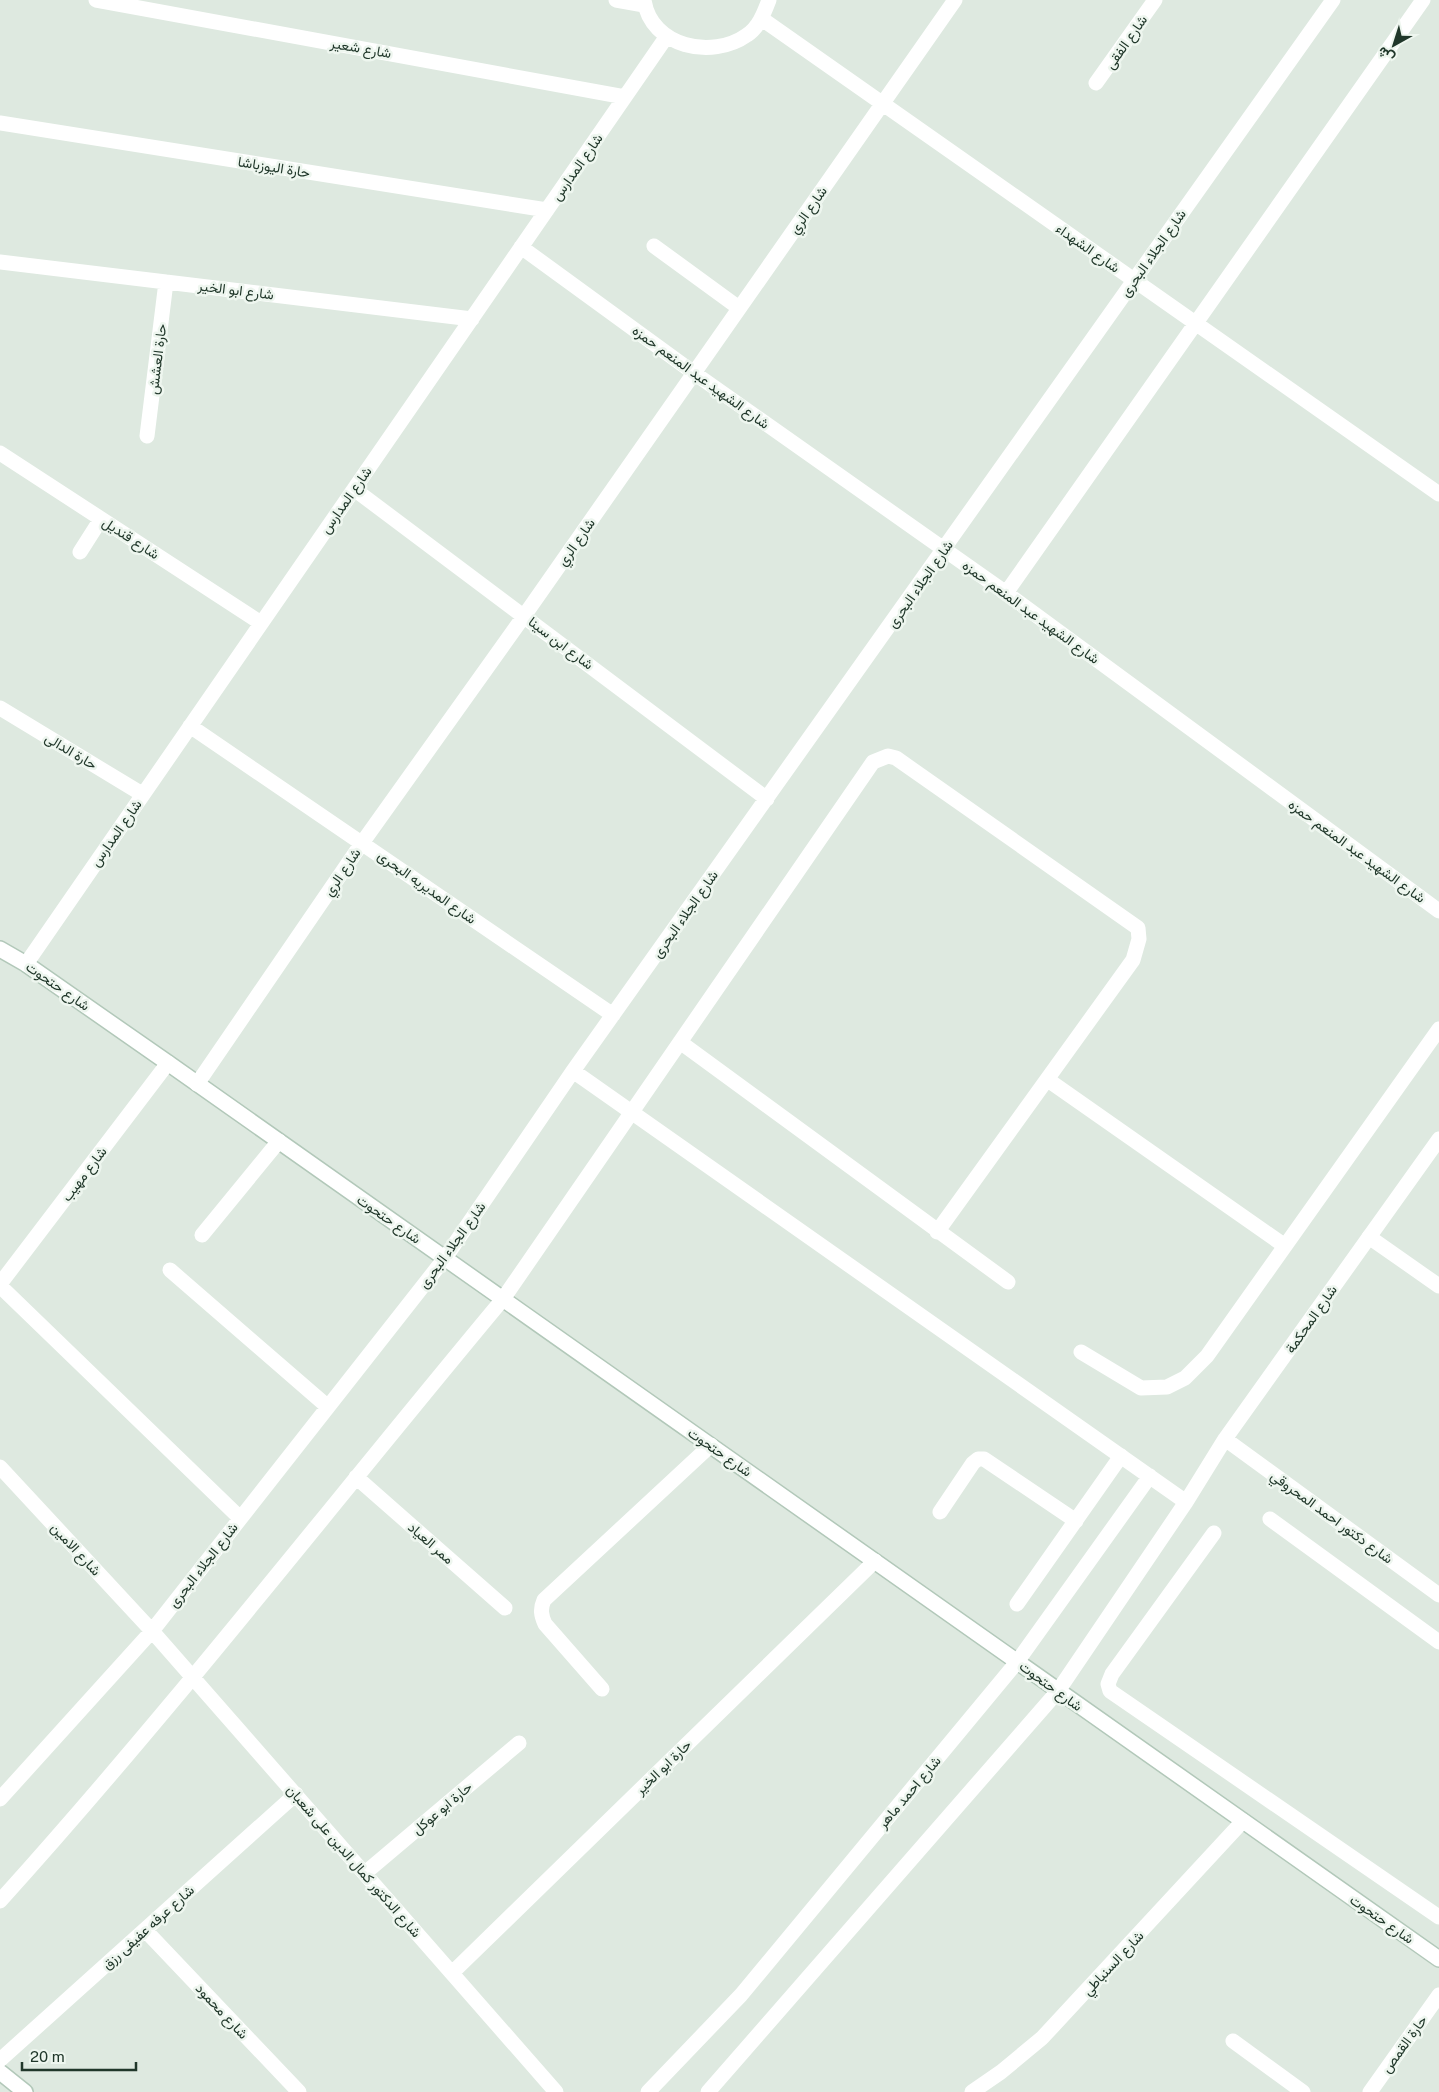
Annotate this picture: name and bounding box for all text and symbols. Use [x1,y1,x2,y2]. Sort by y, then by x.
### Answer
street label: شارع الفقى [1102,12,1153,74]
north arrow [1369,20,1419,70]
street label: شارع شعير [328,35,393,64]
text: ش [1374,43,1398,67]
street label: شارع المدارس [548,131,608,205]
street label: حارة اليوزباشا [237,153,311,182]
street label: شارع الري [786,183,833,239]
street label: شارع الجلاء البحرى [1117,206,1192,301]
street label: شارع الشهداء [1051,220,1123,278]
street label: شارع ابو الخير [196,277,275,306]
street label: شارع الشهيد عبد المنعم حمزه [628,322,772,434]
street label: حارة العشش [145,323,170,395]
street label: شارع المدارس [317,464,377,538]
street label: شارع قنديل [98,514,162,565]
street label: شارع الري [554,515,601,571]
street label: شارع الجلاء البحرى [884,537,959,632]
street label: شارع الشهيد عبد المنعم حمزه [958,557,1102,669]
street label: شارع ابن سينا [524,613,597,675]
street label: حارة الدالى [42,729,100,774]
street label: شارع الشهيد عبد المنعم حمزه [1284,796,1428,908]
street label: شارع المدارس [87,797,147,871]
street label: شارع الري [320,845,367,901]
street label: شارع المديريه البحرى [373,847,479,929]
street label: شارع الجلاء البحرى [649,867,724,962]
street label: شارع حتحوت [21,958,93,1016]
street label: شارع مهيب [58,1144,112,1206]
street label: شارع حتحوت [352,1191,424,1249]
street label: شارع الجلاء البحرى [415,1199,491,1293]
street label: شارع المحكمة [1282,1282,1343,1358]
street label: شارع حتحوت [683,1424,755,1482]
street label: شارع دكتور احمد المحروقي [1265,1467,1396,1570]
street label: شارع الامين [45,1519,104,1581]
street label: ممر العياد [404,1519,457,1568]
street label: شارع الجلاء البحرى [165,1520,243,1612]
street label: شارع حتحوت [1015,1658,1086,1717]
street label: حارة ابو الخير [631,1736,695,1799]
street label: شارع احمد ماهر [874,1753,946,1834]
street label: حارة ابو عوكل [409,1778,476,1838]
street label: شارع الدكتور كمال الدين على شعبان [281,1782,424,1942]
street label: شارع عرفه عفيفى رزق [99,1882,199,1975]
street label: شارع حتحوت [1345,1891,1417,1949]
street label: شارع السنباطي [1079,1928,1150,2001]
street label: شارع محمود [190,1980,252,2044]
street label: حارة القمص [1378,2012,1431,2076]
scale bar [22,2040,136,2072]
text: 20 m [30,2048,65,2065]

